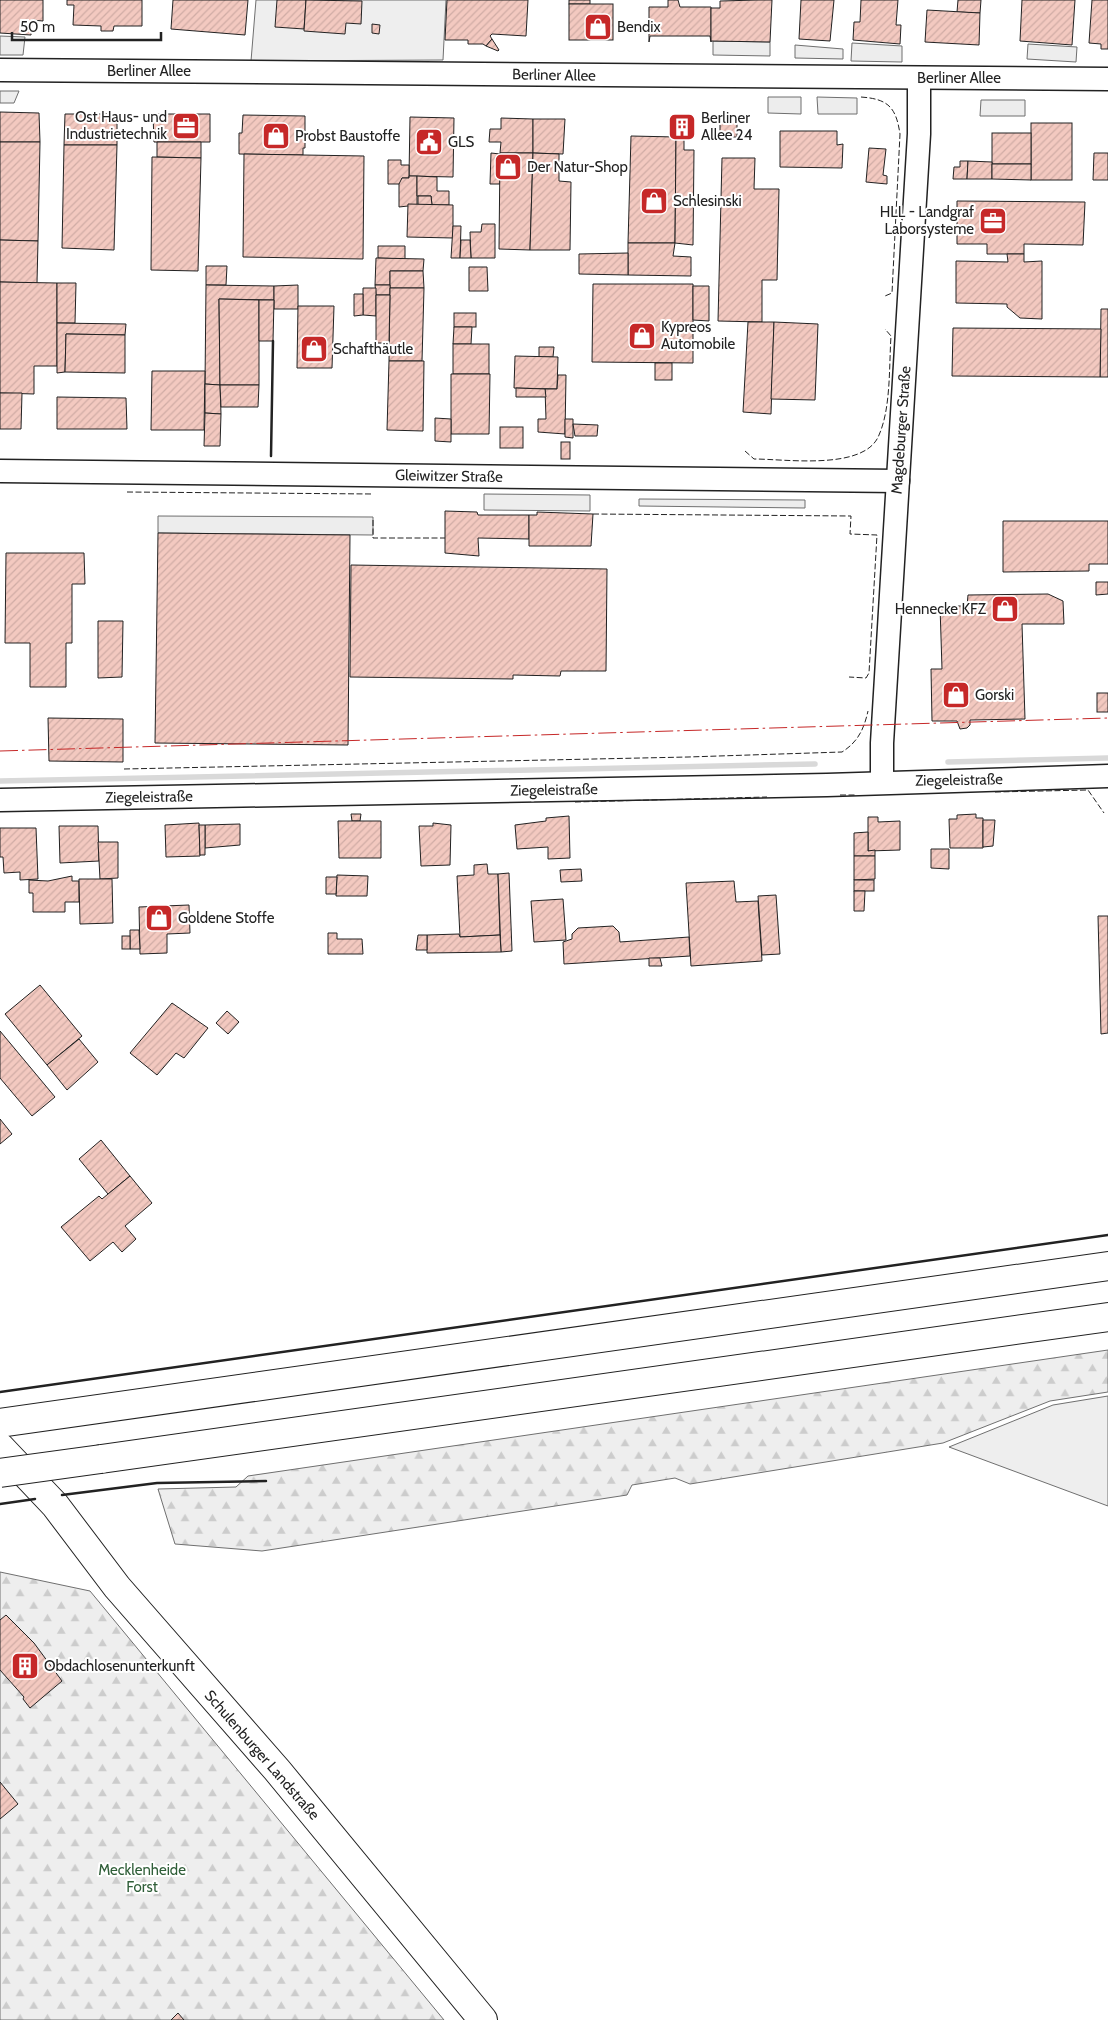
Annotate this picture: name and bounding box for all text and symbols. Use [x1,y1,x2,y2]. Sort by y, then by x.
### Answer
scale bar [12,10,161,42]
shop icon: Bendix [583,12,613,42]
text: 50 m [20,18,55,36]
place label: Bendix [617,18,661,36]
street label: Berliner Allee [107,62,191,80]
street label: Berliner Allee [512,65,596,85]
street label: Berliner Allee [917,69,1001,87]
place label: Ost Haus- und Industrietechnik [66,108,167,143]
place label: Berliner Allee 24 [701,109,753,144]
office icon: Ost Haus- und Industrietechnik [171,111,201,141]
building icon: Berliner Allee 24 [667,112,697,142]
shop icon: Probst Baustoffe [261,121,291,151]
place label: Probst Baustoffe [295,127,400,145]
public building icon: GLS [414,127,444,157]
place label: GLS [448,133,475,151]
shop icon: Der Natur-Shop [493,152,523,182]
place label: Der Natur-Shop [527,158,628,176]
shop icon: Schlesinski [639,186,669,216]
place label: Schlesinski [673,192,742,210]
place label: HLL - Landgraf Laborsysteme [880,203,974,238]
office icon: HLL - Landgraf Laborsysteme [978,206,1008,236]
place label: Kypreos Automobile [661,318,736,353]
shop icon: Kypreos Automobile [627,321,657,351]
shop icon: Schafthäutle [299,334,329,364]
place label: Schafthäutle [333,340,414,358]
street label: Magdeburger Straße [888,365,914,495]
street label: Gleiwitzer Straße [395,466,503,486]
shop icon: Hennecke KFZ [990,594,1020,624]
place label: Hennecke KFZ [895,600,987,618]
shop icon: Gorski [941,680,971,710]
place label: Gorski [975,686,1014,704]
street label: Ziegeleistraße [915,770,1003,790]
street label: Ziegeleistraße [510,780,598,800]
street label: Ziegeleistraße [105,787,193,807]
shop icon: Goldene Stoffe [144,903,174,933]
place label: Goldene Stoffe [178,909,275,927]
building icon: Obdachlosenunterkunft [10,1651,40,1681]
place label: Obdachlosenunterkunft [44,1657,195,1675]
street label: Schulenburger Landstraße [201,1686,323,1824]
park label: Mecklenheide Forst [98,1861,186,1896]

